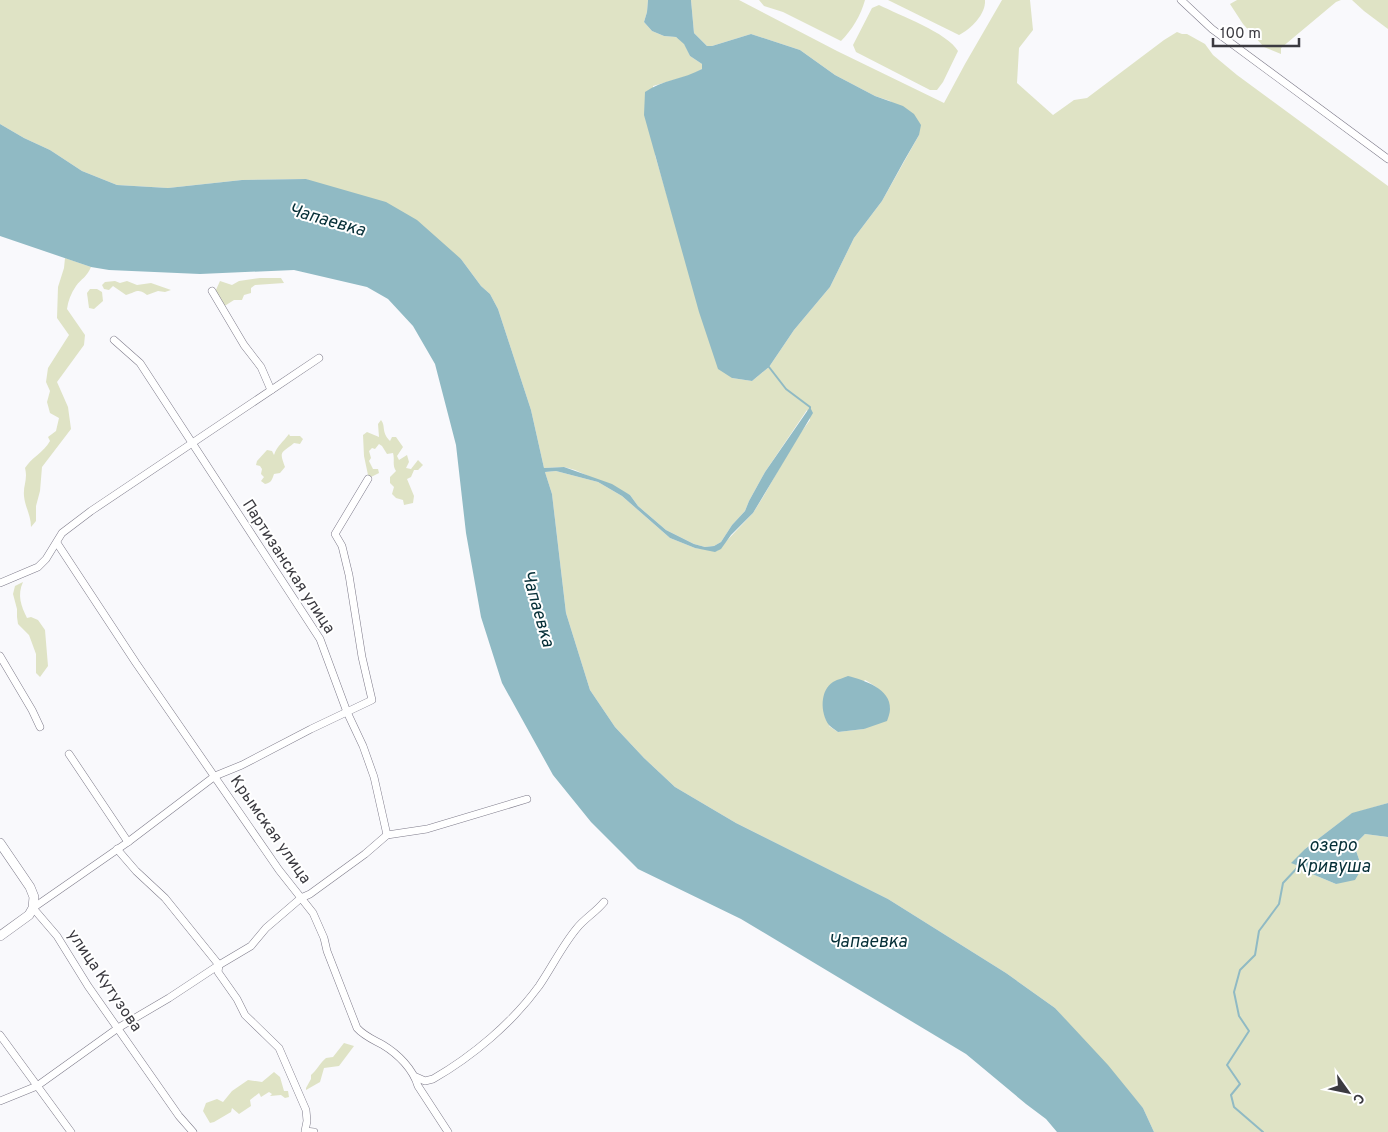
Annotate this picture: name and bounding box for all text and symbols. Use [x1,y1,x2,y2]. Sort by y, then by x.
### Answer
scale bar [1213,15,1299,47]
text: 100 m [1220,25,1261,44]
water label: Чапаевка [286,199,368,243]
street label: Партизанская улица [237,496,339,638]
water label: Чапаевка [515,568,559,650]
street label: Крымская улица [225,772,315,888]
water label: озеро Кривуша [1296,835,1371,879]
street label: улица Кутузова [62,926,146,1036]
water label: Чапаевка [829,931,908,954]
north arrow [1323,1067,1373,1117]
text: С [1348,1090,1367,1107]

